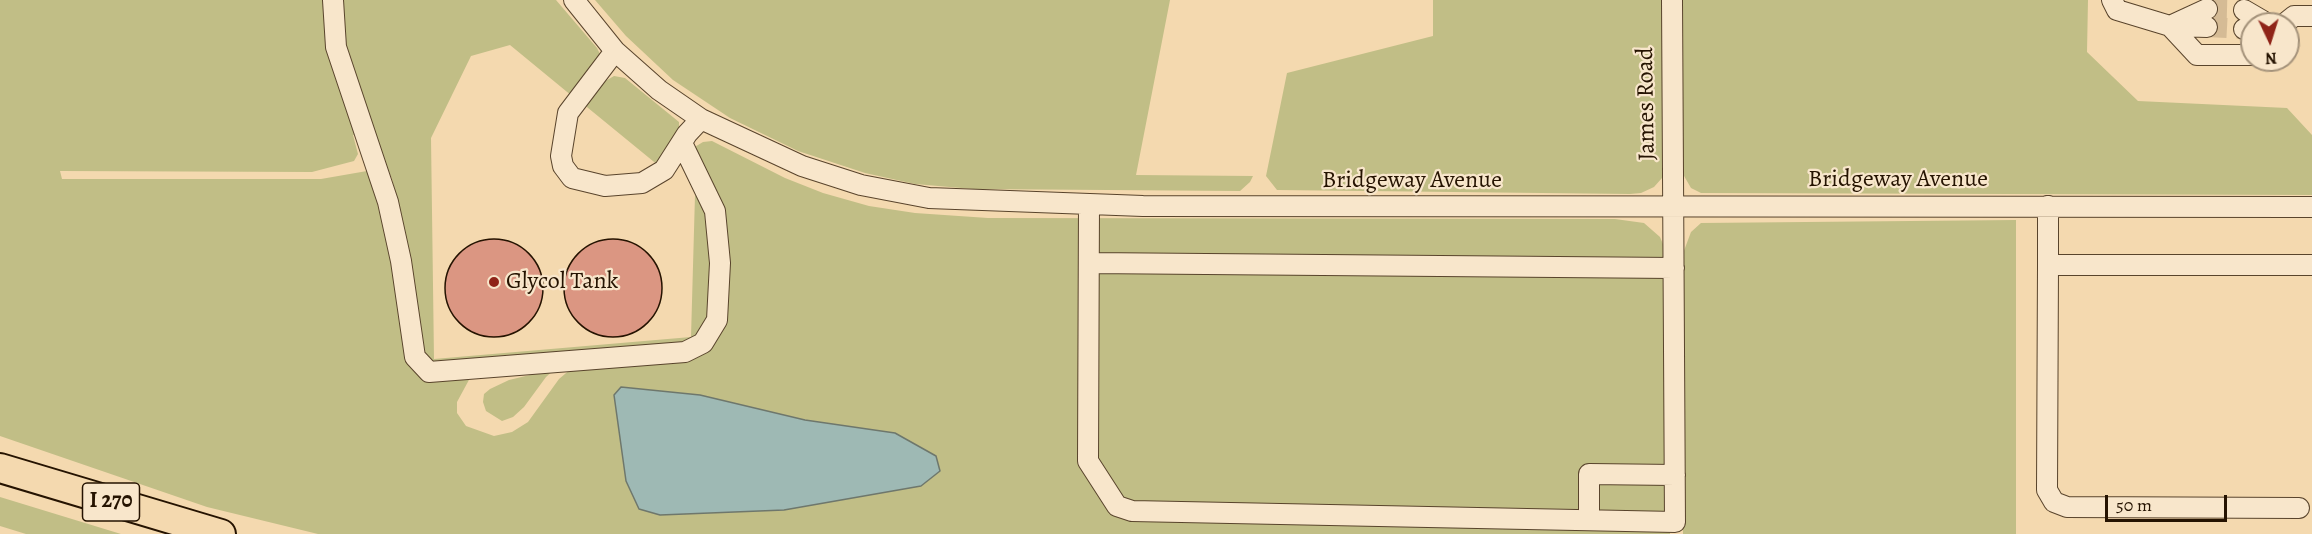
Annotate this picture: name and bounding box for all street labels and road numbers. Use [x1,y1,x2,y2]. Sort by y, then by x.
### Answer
street label: James Road [1632,47,1662,161]
street label: Bridgeway Avenue [1808,166,1988,194]
street label: Bridgeway Avenue [1322,167,1502,195]
road number: I 270 [82,483,140,521]

